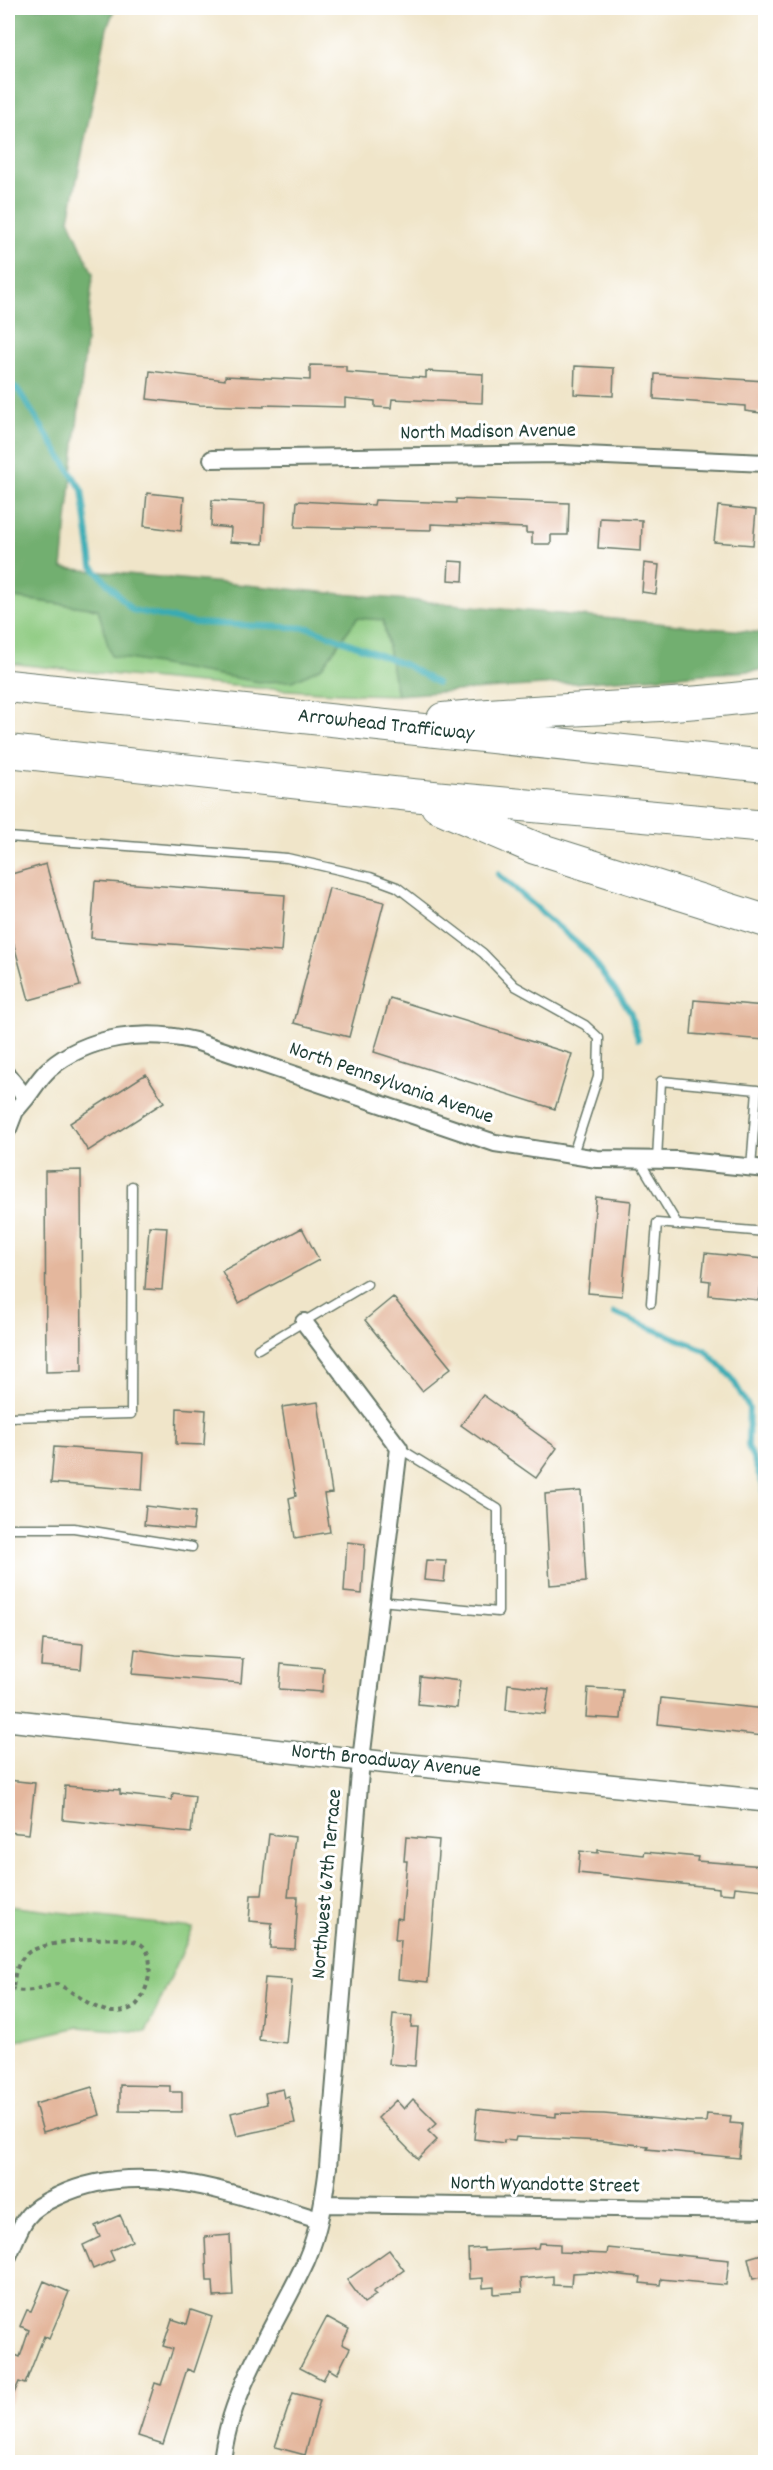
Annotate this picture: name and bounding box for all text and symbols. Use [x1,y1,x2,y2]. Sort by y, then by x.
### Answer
street label: North Madison Avenue [400,416,576,450]
street label: Arrowhead Trafficway [296,702,476,750]
street label: North Pennsylvania Avenue [285,1035,497,1133]
street label: North Broadway Avenue [290,1737,482,1787]
street label: Northwest 67th Terrace [305,1788,351,1980]
street label: North Wyandotte Street [450,2169,640,2203]

